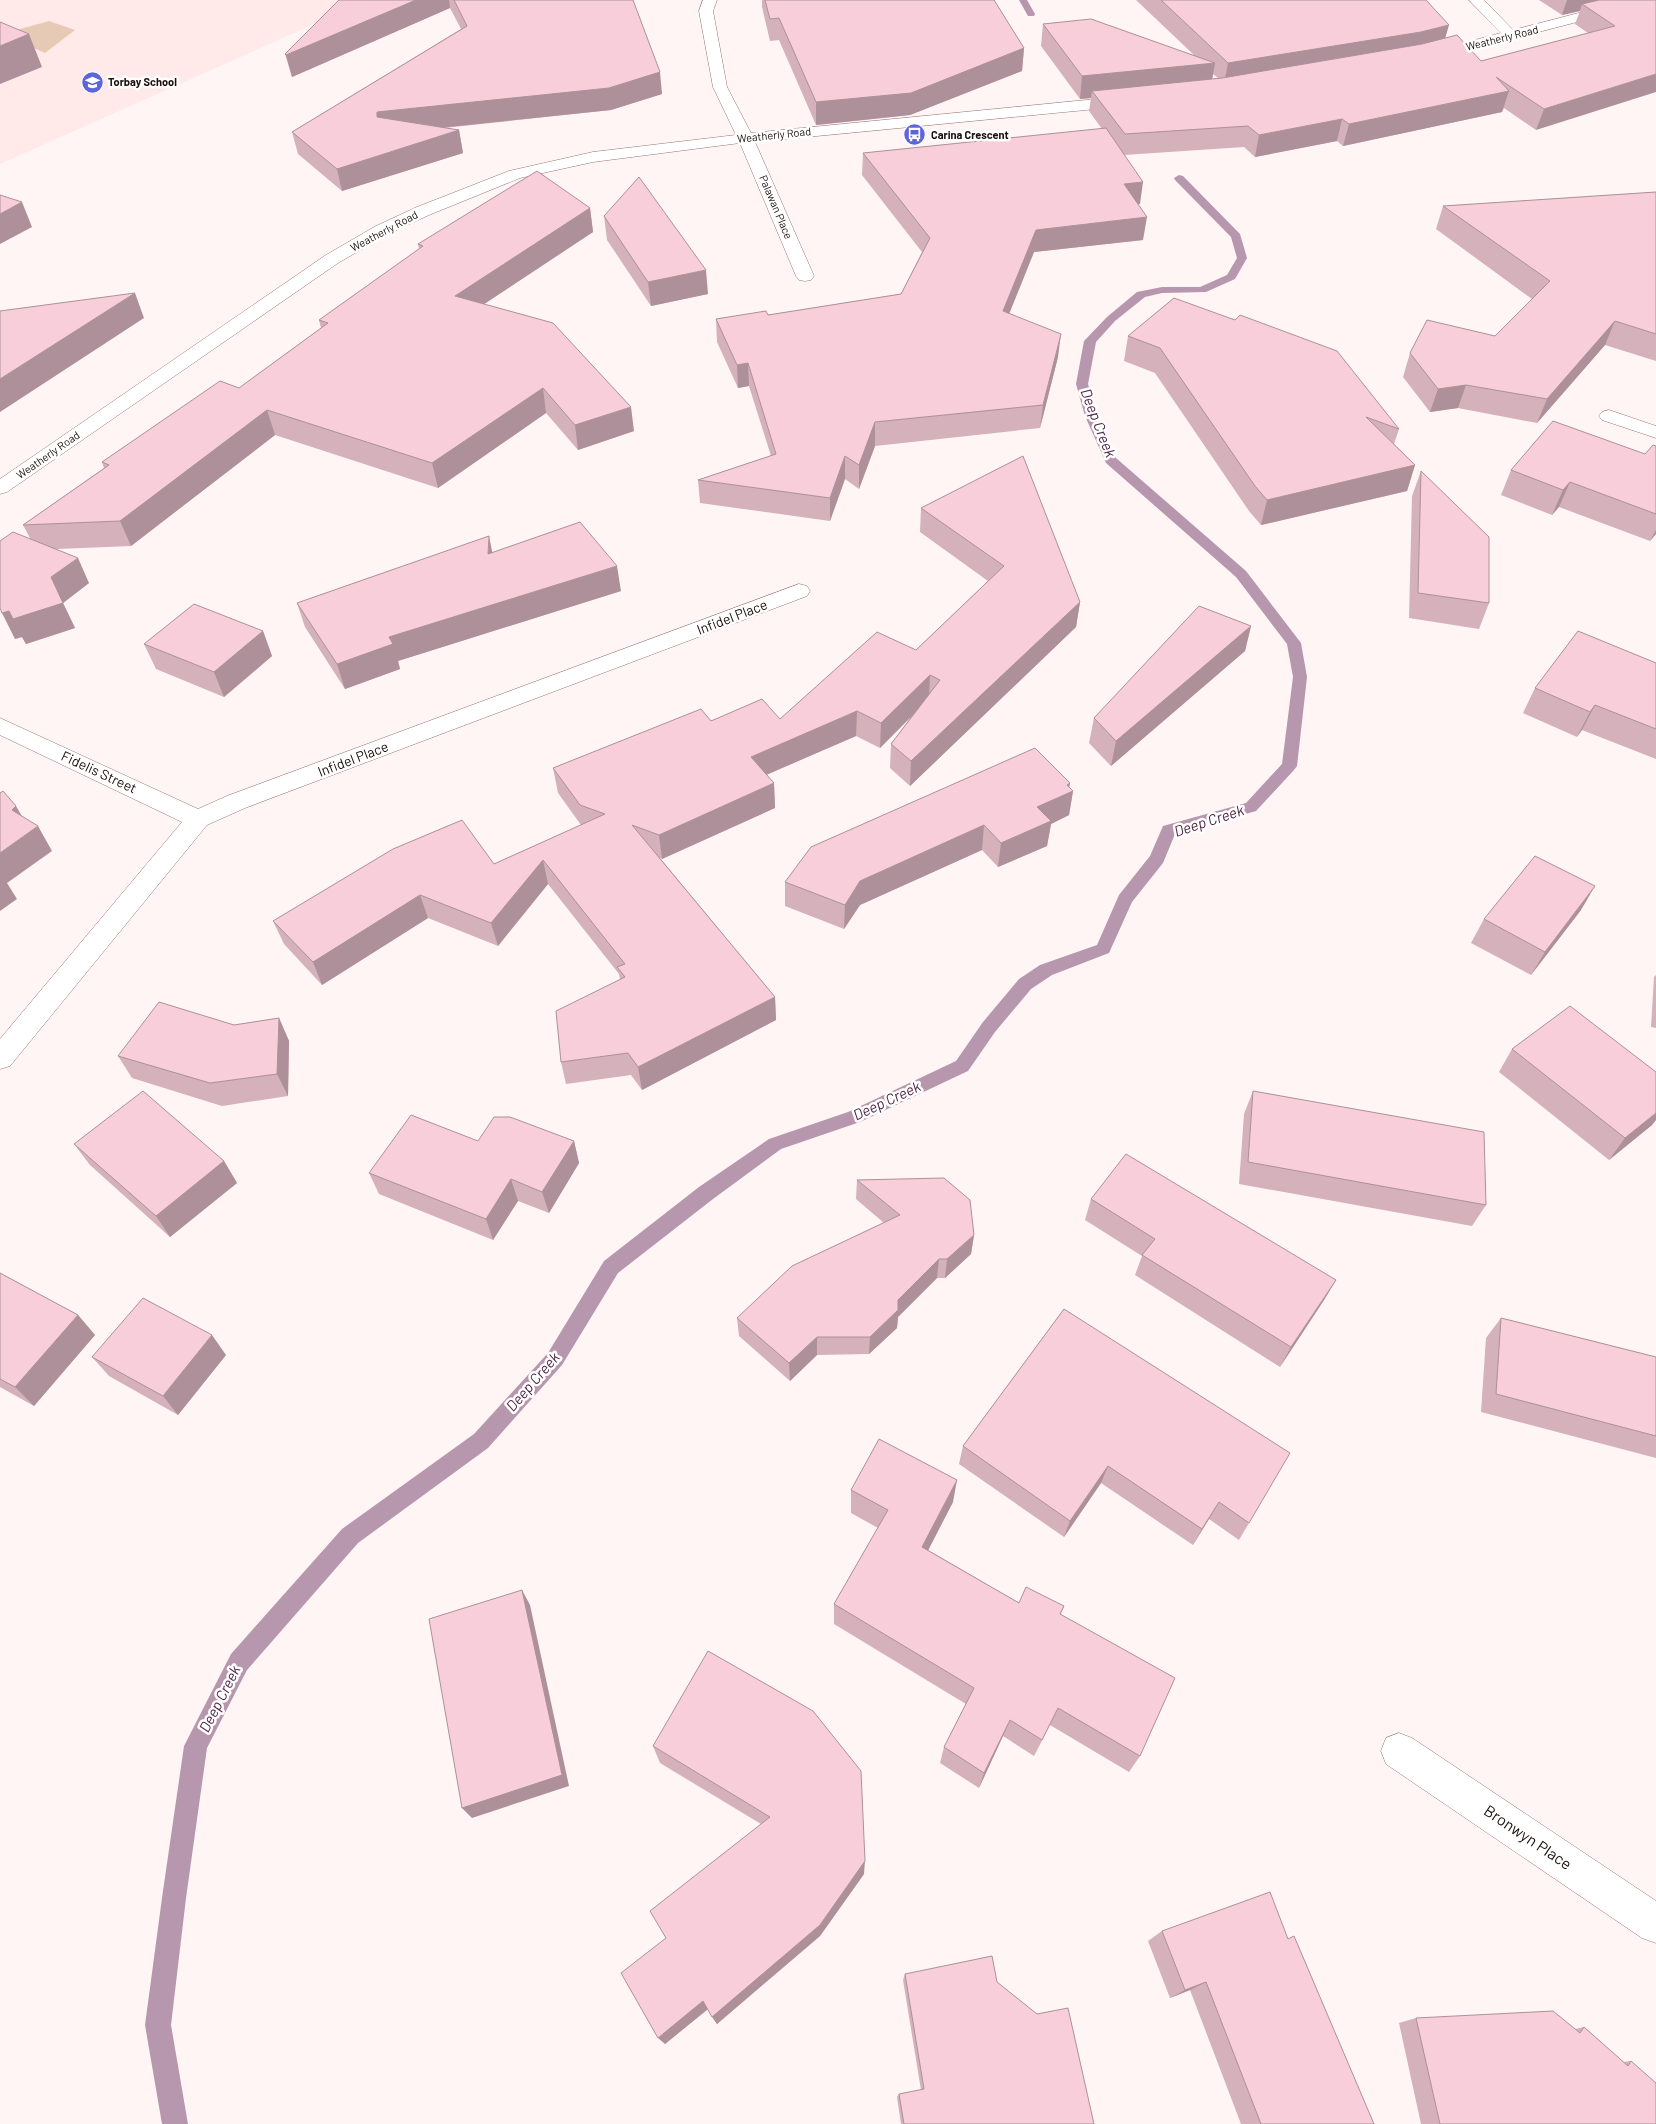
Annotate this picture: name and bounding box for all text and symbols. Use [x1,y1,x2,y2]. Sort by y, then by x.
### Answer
street label: Weatherly Road [1464,22,1540,53]
school or university icon: Torbay School [80,70,104,94]
place label: Torbay School [108,75,177,88]
bus stop icon: Carina Crescent [903,123,927,147]
street label: Weatherly Road [736,124,812,145]
place label: Carina Crescent [931,128,1009,141]
street label: Palawan Place [757,173,796,241]
street label: Weatherly Road [348,207,420,254]
water label: Deep Creek [1078,386,1121,460]
street label: Weatherly Road [14,428,82,481]
street label: Infidel Place [694,595,770,638]
street label: Infidel Place [315,737,391,780]
street label: Fidelis Street [59,747,140,796]
water label: Deep Creek [1172,800,1247,840]
water label: Deep Creek [850,1076,924,1124]
water label: Deep Creek [502,1348,563,1415]
water label: Deep Creek [195,1662,244,1735]
street label: Bronwyn Place [1481,1800,1576,1873]

